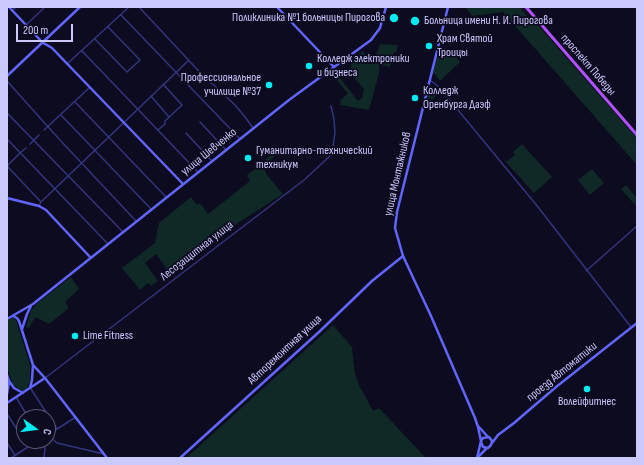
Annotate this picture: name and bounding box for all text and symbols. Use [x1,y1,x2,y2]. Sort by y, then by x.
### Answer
place label: Поликлиника №1 больницы Пирогова [232,11,385,25]
marker: Поликлиника №1 больницы Пирогова [388,12,400,24]
place label: Больница имени Н. И. Пирогова [424,14,553,28]
marker: Больница имени Н. И. Пирогова [409,15,421,27]
scale bar [18,16,75,42]
text: 200 m [23,23,48,38]
street label: проспект Победы [557,31,619,99]
place label: Храм Святой Троицы [437,32,493,60]
marker: Храм Святой Троицы [424,41,434,51]
place label: Колледж электроники и бизнеса [317,52,410,80]
marker: Колледж электроники и бизнеса [304,61,314,71]
place label: Профессиональное училище №37 [181,71,261,99]
marker: Профессиональное училище №37 [264,80,274,90]
place label: Колледж Оренбурга Даэф [423,84,491,112]
marker: Колледж Оренбурга Даэф [410,93,420,103]
street label: улица Шевченко [178,125,240,179]
street label: улица Монтажников [381,131,415,217]
place label: Гуманитарно-технический техникум [256,144,373,172]
marker: Гуманитарно-технический техникум [243,153,253,163]
street label: Лесозащитная улица [158,218,236,284]
street label: Авторемонтная улица [245,312,325,388]
place label: Lime Fitness [83,329,133,343]
marker: Lime Fitness [70,331,80,341]
street label: проезд Автоматики [524,339,600,405]
marker: Волейфитнес [582,384,592,394]
place label: Волейфитнес [558,395,616,409]
north arrow [16,409,56,449]
text: С [40,427,54,436]

